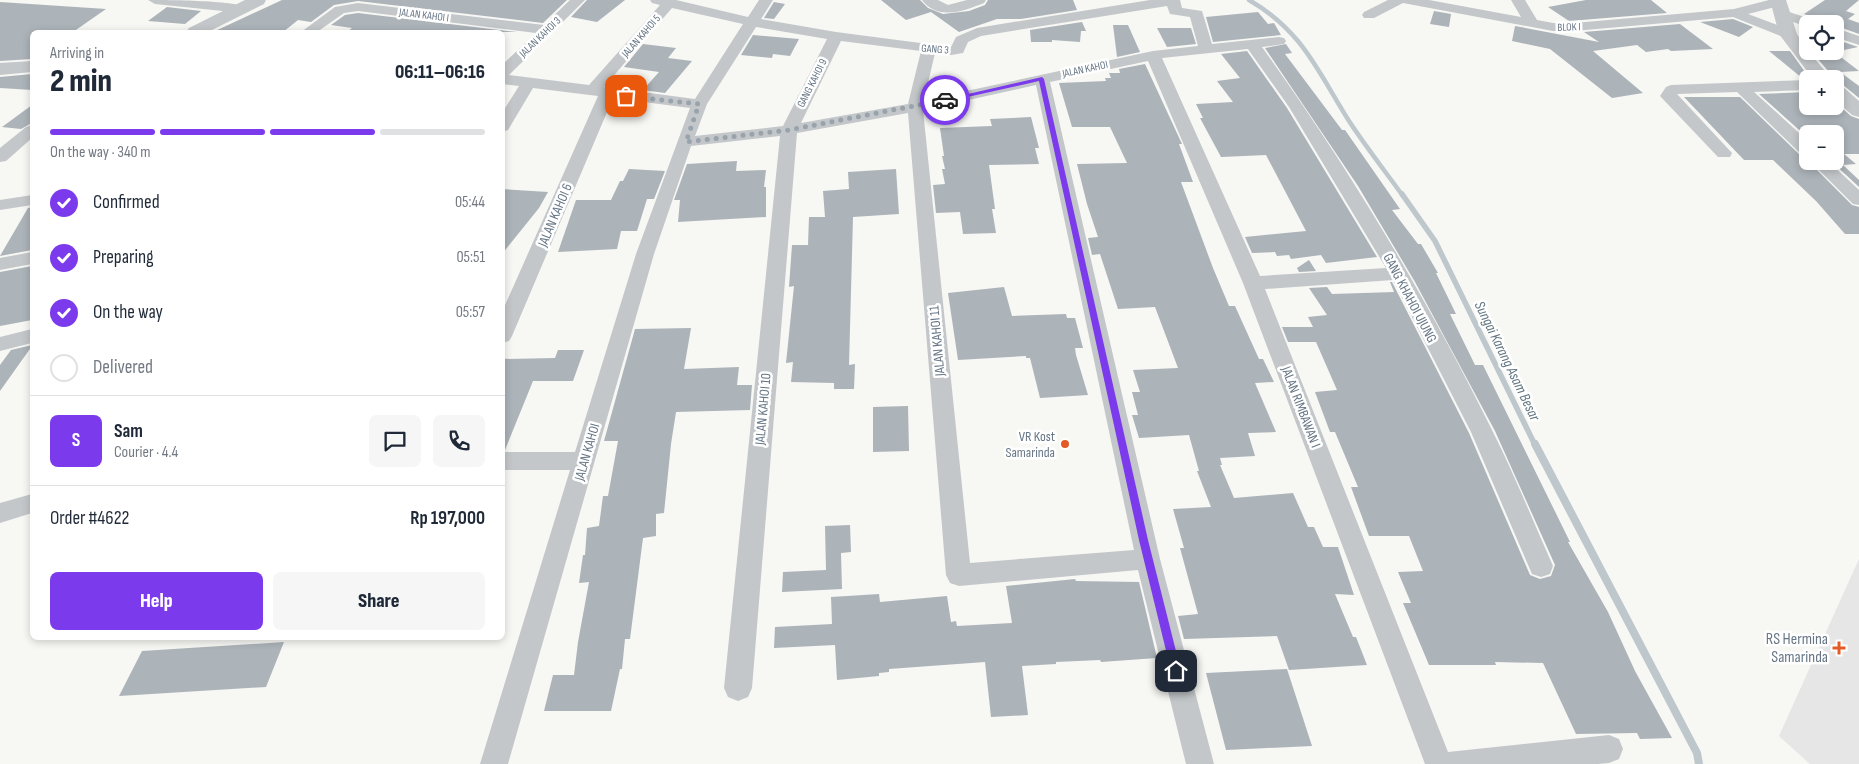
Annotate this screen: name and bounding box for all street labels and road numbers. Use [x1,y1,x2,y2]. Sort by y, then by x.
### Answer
street label: JALAN KAHOI I [397,5,450,25]
street label: JALAN KAHOI 5 [618,12,663,61]
street label: JALAN KAHOI 3 [516,14,564,61]
street label: BLOK I [1557,20,1581,34]
street label: GANG 3 [921,42,950,56]
street label: GANG KAHOI 9 [794,56,830,109]
street label: JALAN KAHOI [1060,58,1109,80]
street label: JALAN KAHOI 6 [534,181,576,250]
street label: GANG KHAHOI UJUNG [1379,250,1441,346]
street label: JALAN KAHOI 11 [925,305,949,378]
street label: JALAN RIMBAWAN I [1277,363,1324,450]
street label: JALAN KAHOI 10 [751,372,775,447]
street label: JALAN KAHOI [570,421,603,484]

